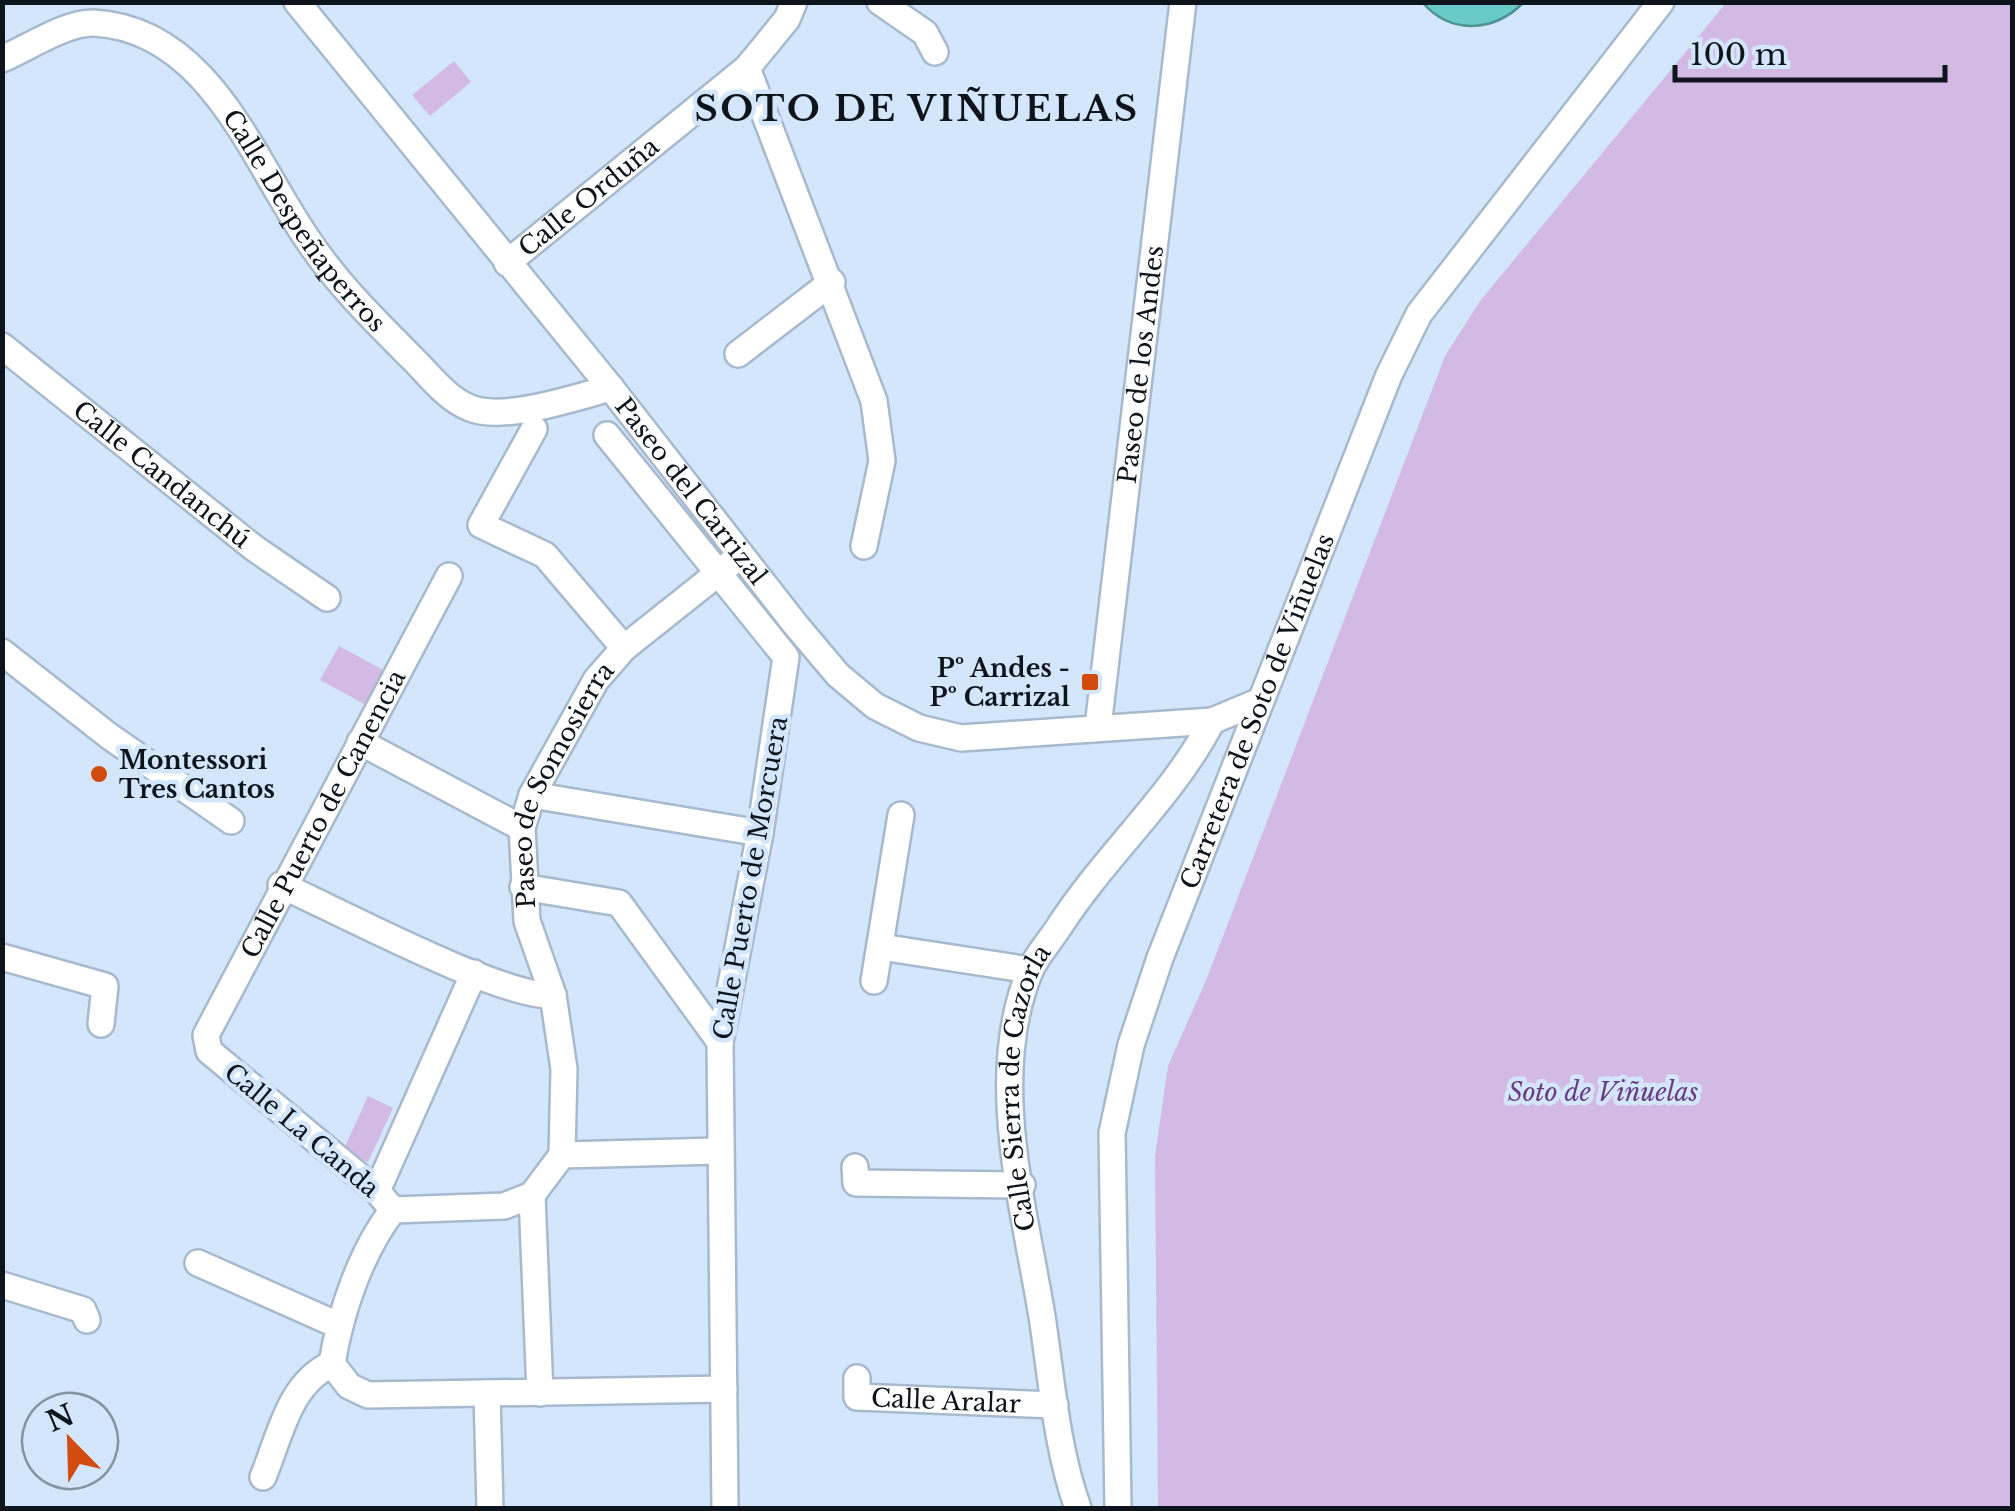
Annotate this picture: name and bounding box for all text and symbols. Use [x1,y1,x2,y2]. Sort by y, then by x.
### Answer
scale bar [1675,20,1945,82]
text: 100 m [1690,36,1787,73]
district label: SOTO DE VIÑUELAS [694,86,1140,130]
street label: Calle Despeñaperros [216,104,392,339]
street label: Calle Orduña [512,131,665,263]
street label: Paseo de los Andes [1112,244,1170,485]
street label: Paseo del Carrizal [608,391,773,591]
street label: Calle Candanchú [67,394,257,555]
street label: Carretera de Soto de Viñuelas [1174,529,1341,893]
place label: Pº Andes - Pº Carrizal [930,653,1070,713]
street label: Paseo de Somosierra [507,656,621,909]
street label: Calle Puerto de Canencia [235,665,413,964]
marker: Pº Andes - Pº Carrizal [1079,671,1101,693]
street label: Calle Puerto de Morcuera [707,714,794,1042]
place label: Montessori Tres Cantos [119,745,275,805]
marker: Montessori Tres Cantos [88,763,110,785]
street label: Calle Sierra de Cazorla [995,938,1058,1234]
street label: Calle La Canda [218,1057,385,1204]
park label: Soto de Viñuelas [1508,1077,1698,1108]
street label: Calle Aralar [870,1383,1021,1420]
north arrow [20,1391,120,1491]
text: N [41,1397,79,1440]

